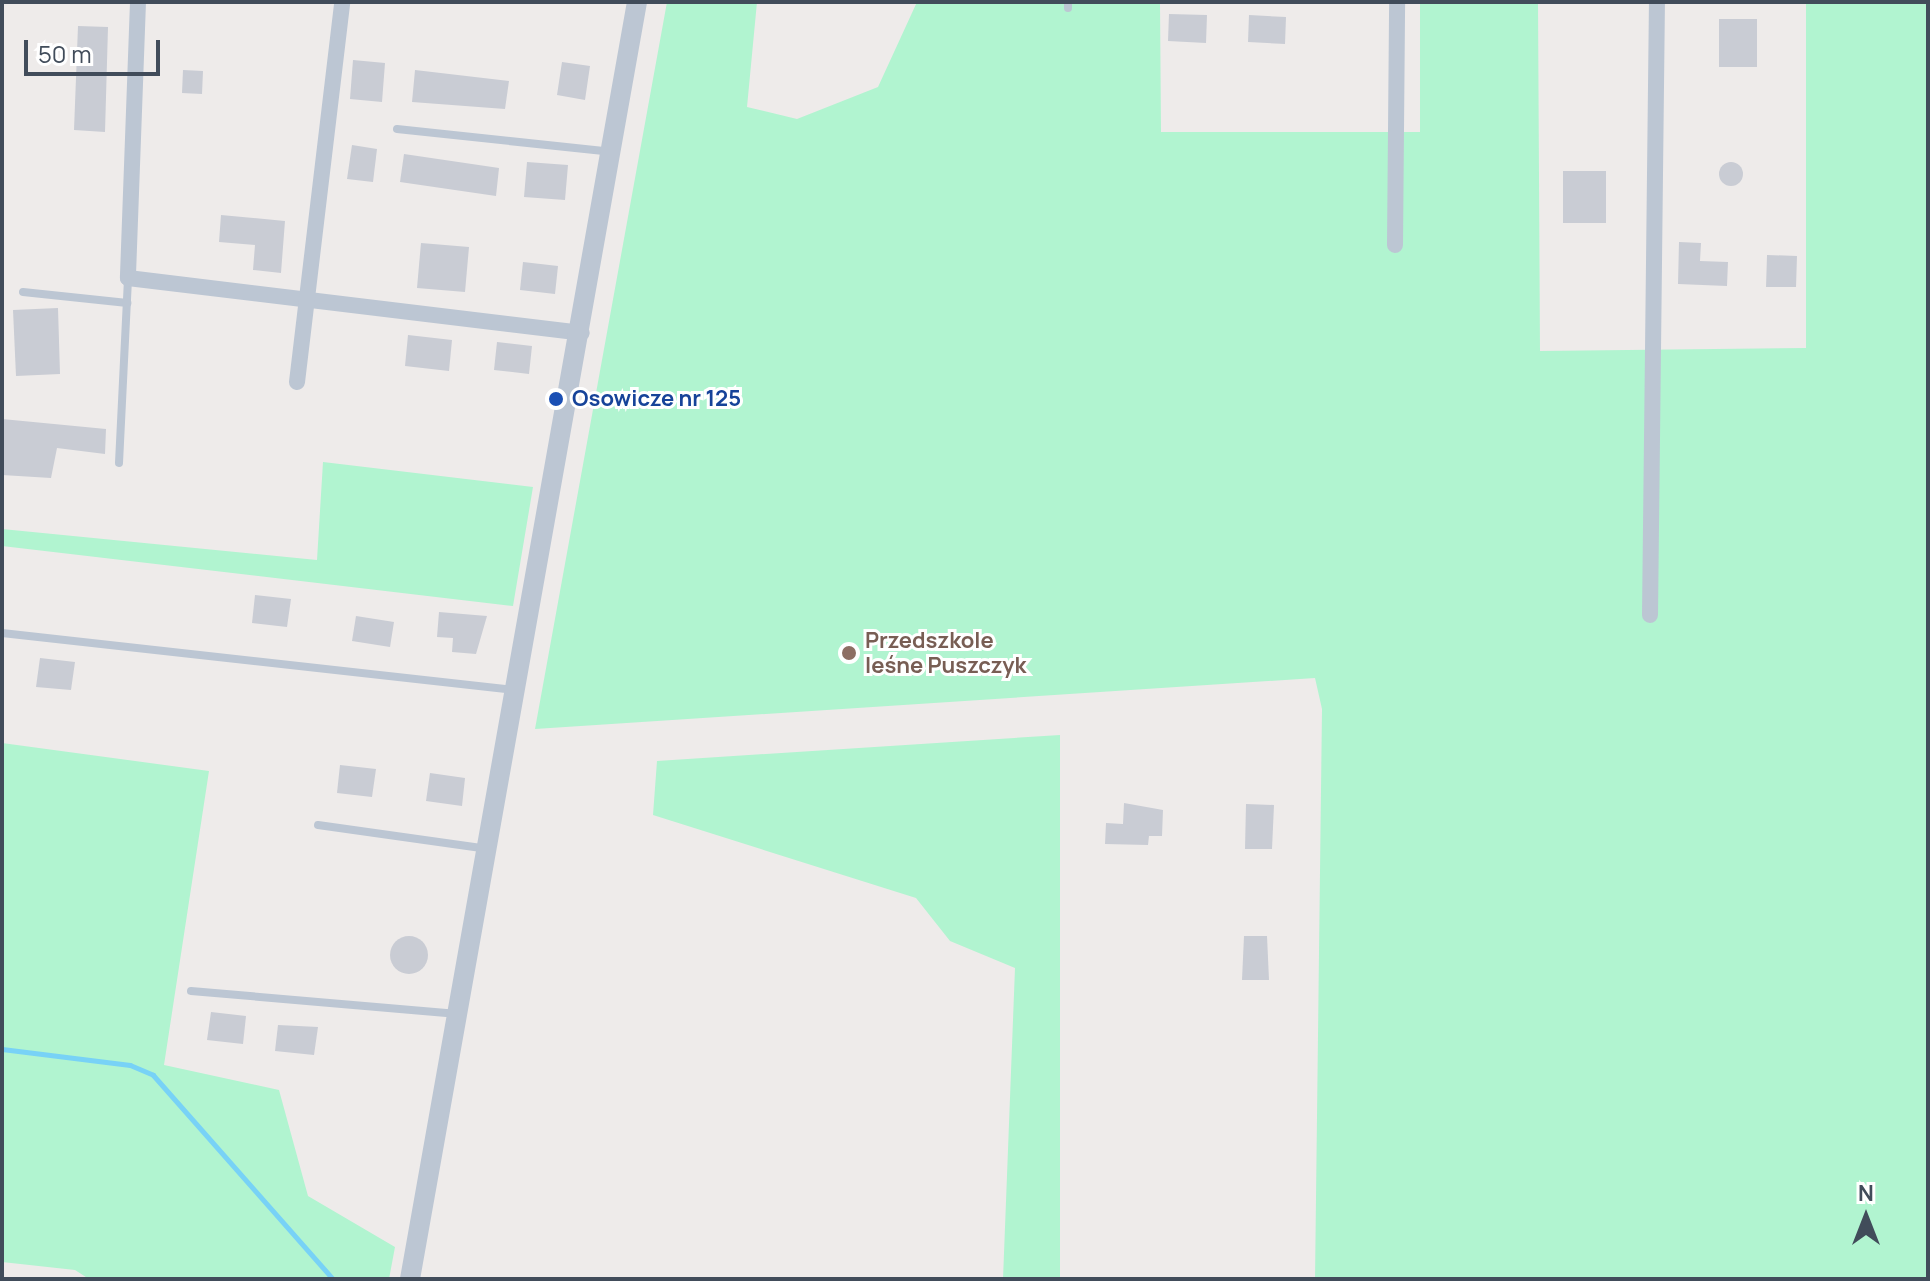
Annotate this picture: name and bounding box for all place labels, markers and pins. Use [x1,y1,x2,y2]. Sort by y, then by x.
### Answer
place label: Osowicze nr 125 [572,386,741,412]
marker: Osowicze nr 125 [547,390,565,408]
place label: Przedszkole leśne Puszczyk [865,627,1026,678]
marker: Przedszkole leśne Puszczyk [840,644,858,662]

